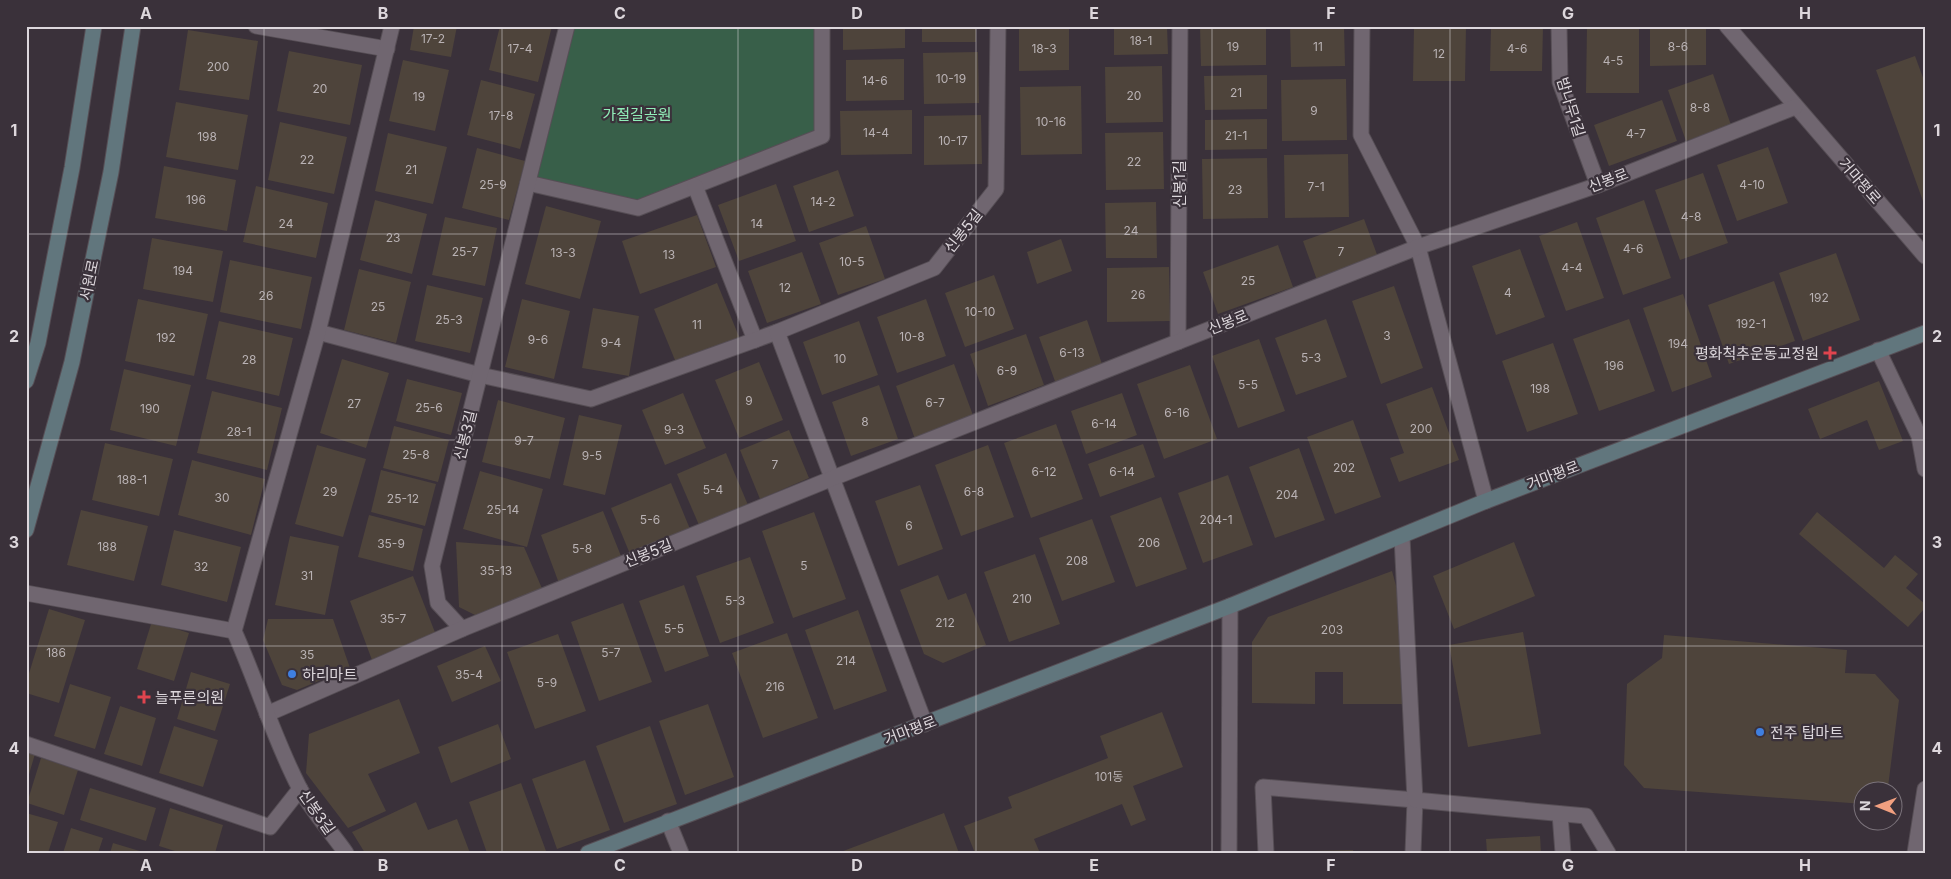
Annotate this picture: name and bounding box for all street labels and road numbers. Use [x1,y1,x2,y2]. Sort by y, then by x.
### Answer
street label: 밤나무1길 [1553,75,1589,139]
street label: 거마평로 [1835,154,1885,208]
street label: 신봉1길 [1170,160,1189,208]
street label: 신봉로 [1585,164,1631,196]
street label: 신봉5길 [940,205,986,257]
street label: 서원로 [75,258,103,302]
street label: 신봉로 [1205,305,1251,339]
street label: 신봉3길 [450,408,480,462]
street label: 거마평로 [1524,456,1582,494]
street label: 신봉5길 [621,535,675,571]
street label: 거마평로 [881,711,939,749]
street label: 신봉3길 [295,786,339,838]

